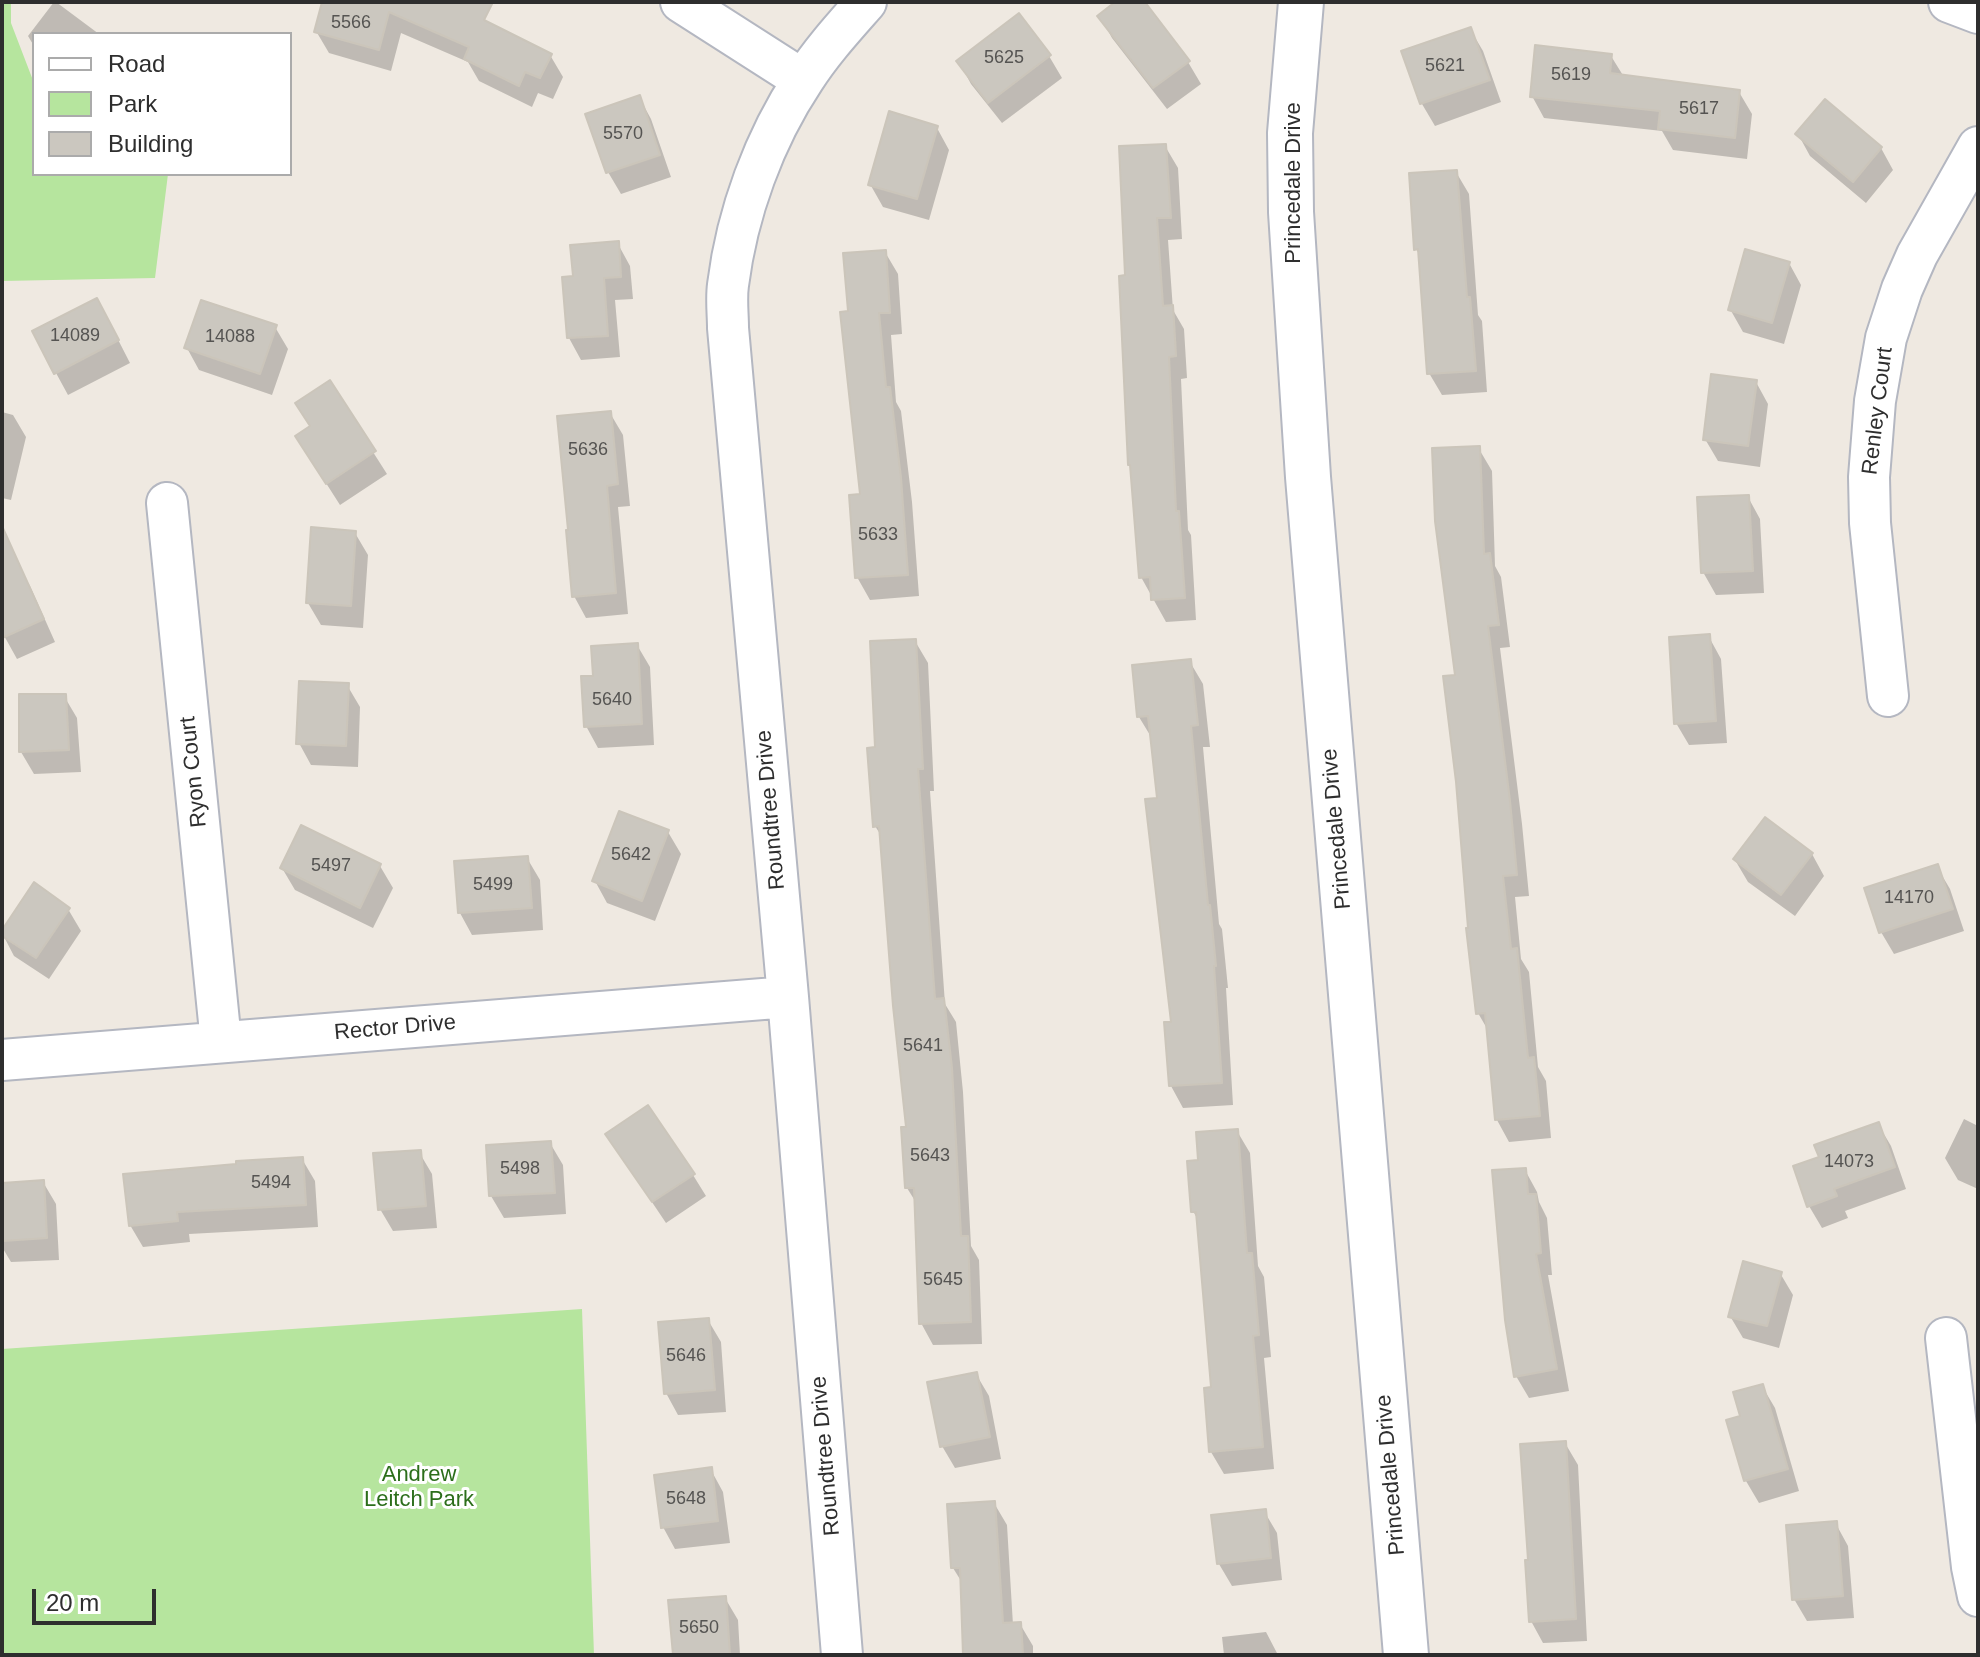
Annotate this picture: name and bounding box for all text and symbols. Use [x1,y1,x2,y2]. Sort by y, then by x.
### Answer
house number: 5566 [331,12,371,34]
legend [32,32,292,176]
house number: 5625 [984,47,1024,69]
text: Road [108,50,165,77]
house number: 5621 [1425,55,1465,77]
house number: 5619 [1551,64,1591,86]
text: Park [108,90,157,117]
house number: 5617 [1679,98,1719,120]
street label: Princedale Drive [1281,102,1307,264]
house number: 5570 [603,123,643,145]
text: Building [108,130,193,157]
house number: 14089 [50,325,100,347]
house number: 14088 [205,326,255,348]
street label: Renley Court [1857,346,1899,476]
house number: 5636 [568,439,608,461]
house number: 5633 [858,524,898,546]
house number: 5640 [592,689,632,711]
street label: Ryon Court [175,715,213,829]
street label: Roundtree Drive [751,729,791,891]
street label: Princedale Drive [1317,747,1357,911]
house number: 5642 [611,844,651,866]
house number: 5497 [311,855,351,877]
house number: 5499 [473,874,513,896]
house number: 14170 [1884,887,1934,909]
street label: Rector Drive [333,1010,457,1046]
house number: 5641 [903,1035,943,1057]
house number: 5643 [910,1145,950,1167]
house number: 14073 [1824,1151,1874,1173]
house number: 5498 [500,1158,540,1180]
house number: 5494 [251,1172,291,1194]
house number: 5645 [923,1269,963,1291]
house number: 5646 [666,1345,706,1367]
street label: Roundtree Drive [806,1375,846,1537]
street label: Princedale Drive [1371,1393,1411,1557]
park label: Andrew Leitch Park [364,1462,474,1514]
house number: 5648 [666,1488,706,1510]
scale bar [36,1573,160,1623]
text: 20 m [46,1589,99,1616]
house number: 5650 [679,1617,719,1639]

